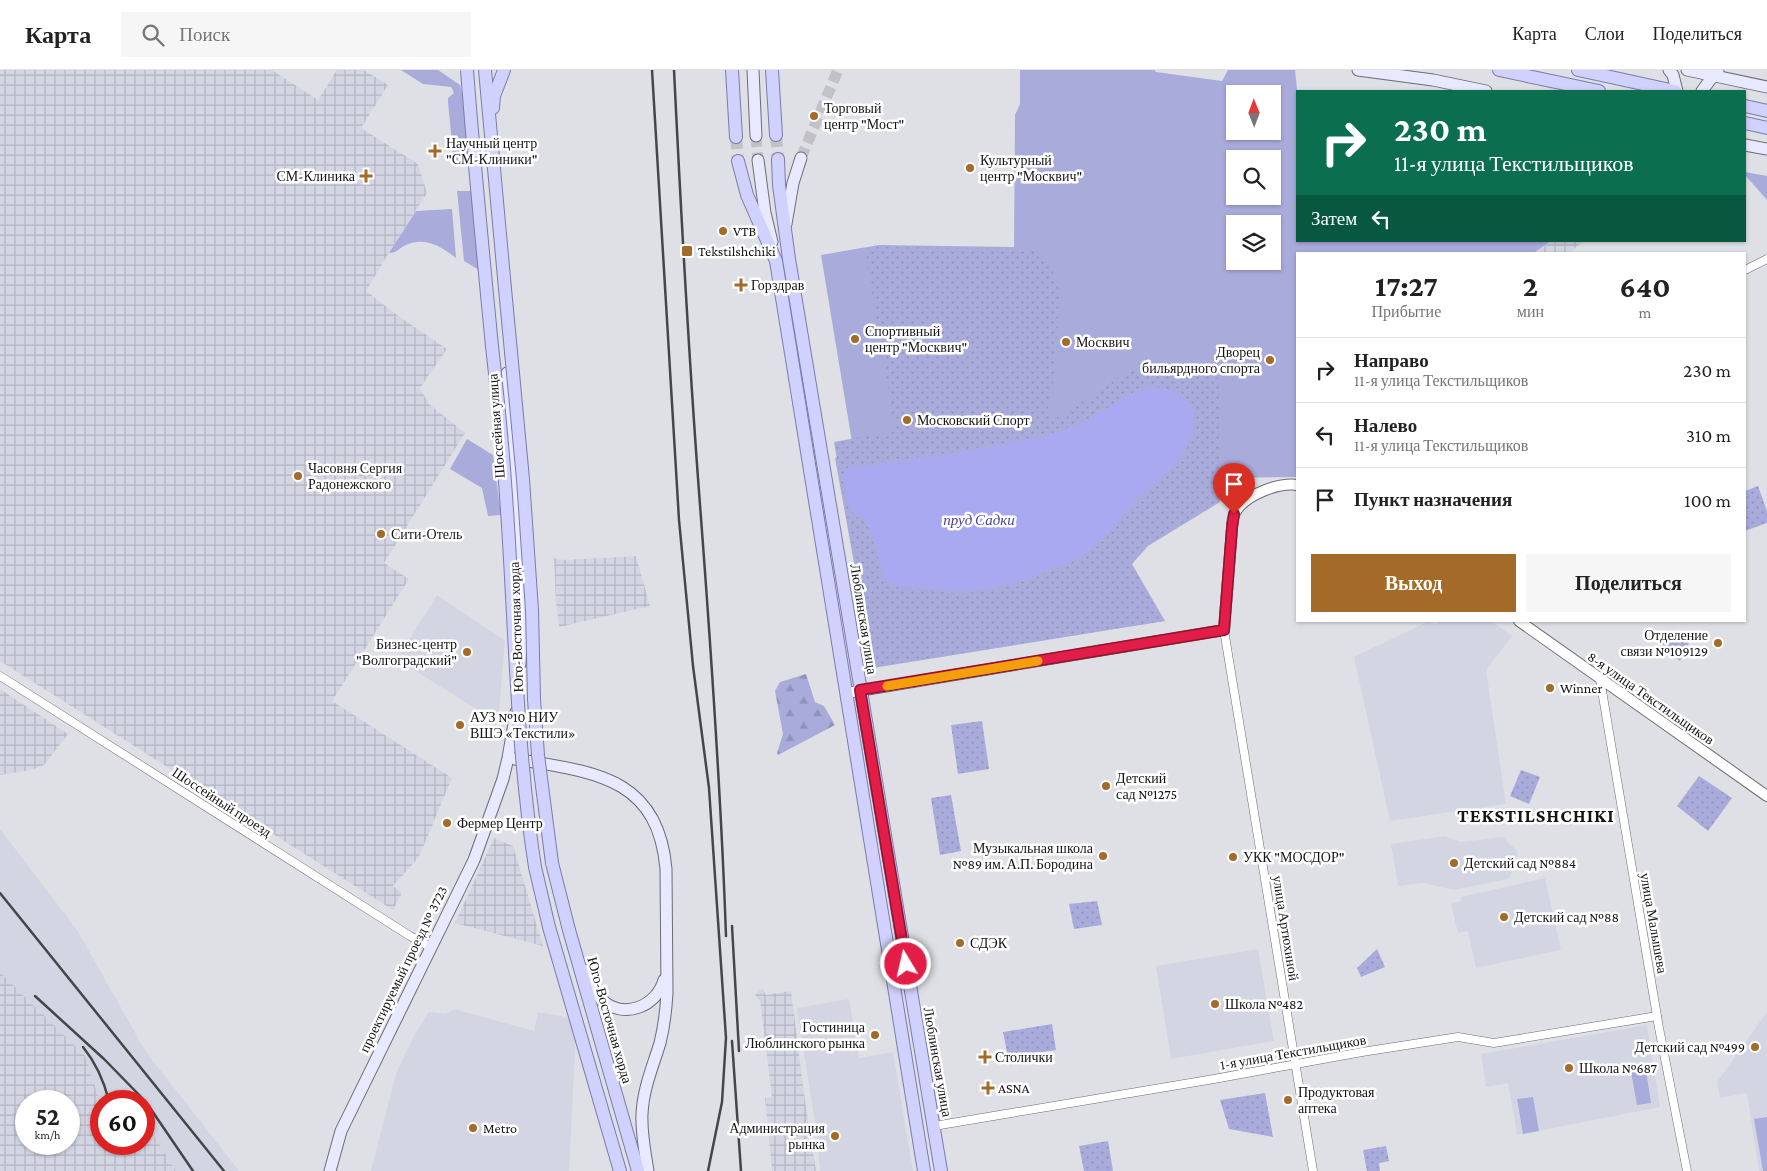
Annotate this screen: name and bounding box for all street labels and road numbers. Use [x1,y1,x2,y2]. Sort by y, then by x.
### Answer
street label: Шоссейная улица [484,372,508,479]
street label: Юго-Восточная хорда [506,561,526,693]
street label: Люблинская улица [847,563,881,676]
street label: 8-я улица Текстильщиков [1585,648,1718,748]
street label: Шоссейный проезд [169,764,275,840]
street label: улица Малышева [1637,871,1671,975]
street label: улица Артюхиной [1270,874,1302,982]
street label: проектируемый проезд № 3723 [356,883,450,1055]
street label: Юго-Восточная хорда [584,955,636,1086]
street label: Люблинская улица [920,1006,956,1119]
street label: 1-я улица Текстильщиков [1219,1031,1368,1073]

